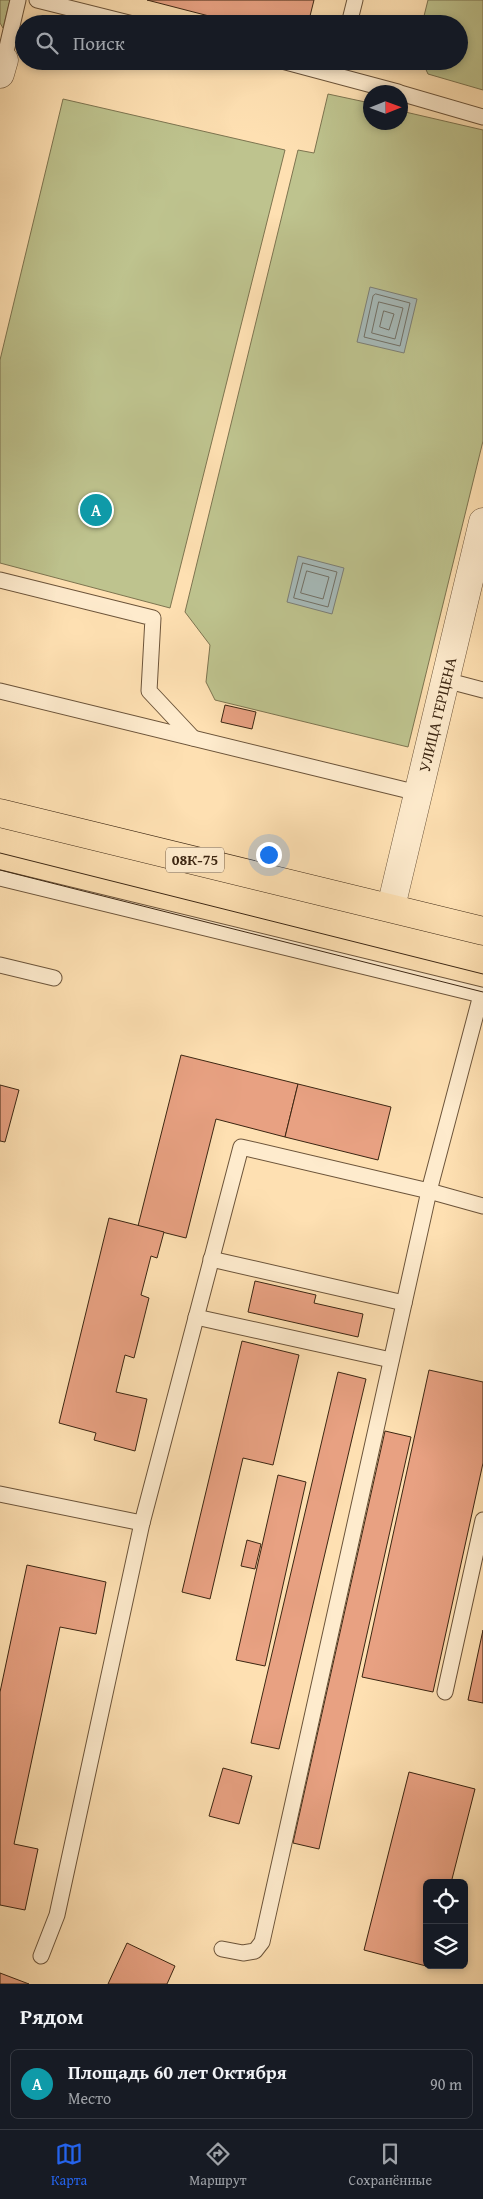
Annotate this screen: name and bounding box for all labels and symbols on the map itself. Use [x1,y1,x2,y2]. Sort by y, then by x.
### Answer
north arrow [363,85,408,130]
pin: A [80,491,112,529]
street label: УЛИЦА ГЕРЦЕНА [412,654,462,774]
your location [256,842,282,868]
road number: 08К-75 [166,848,224,872]

